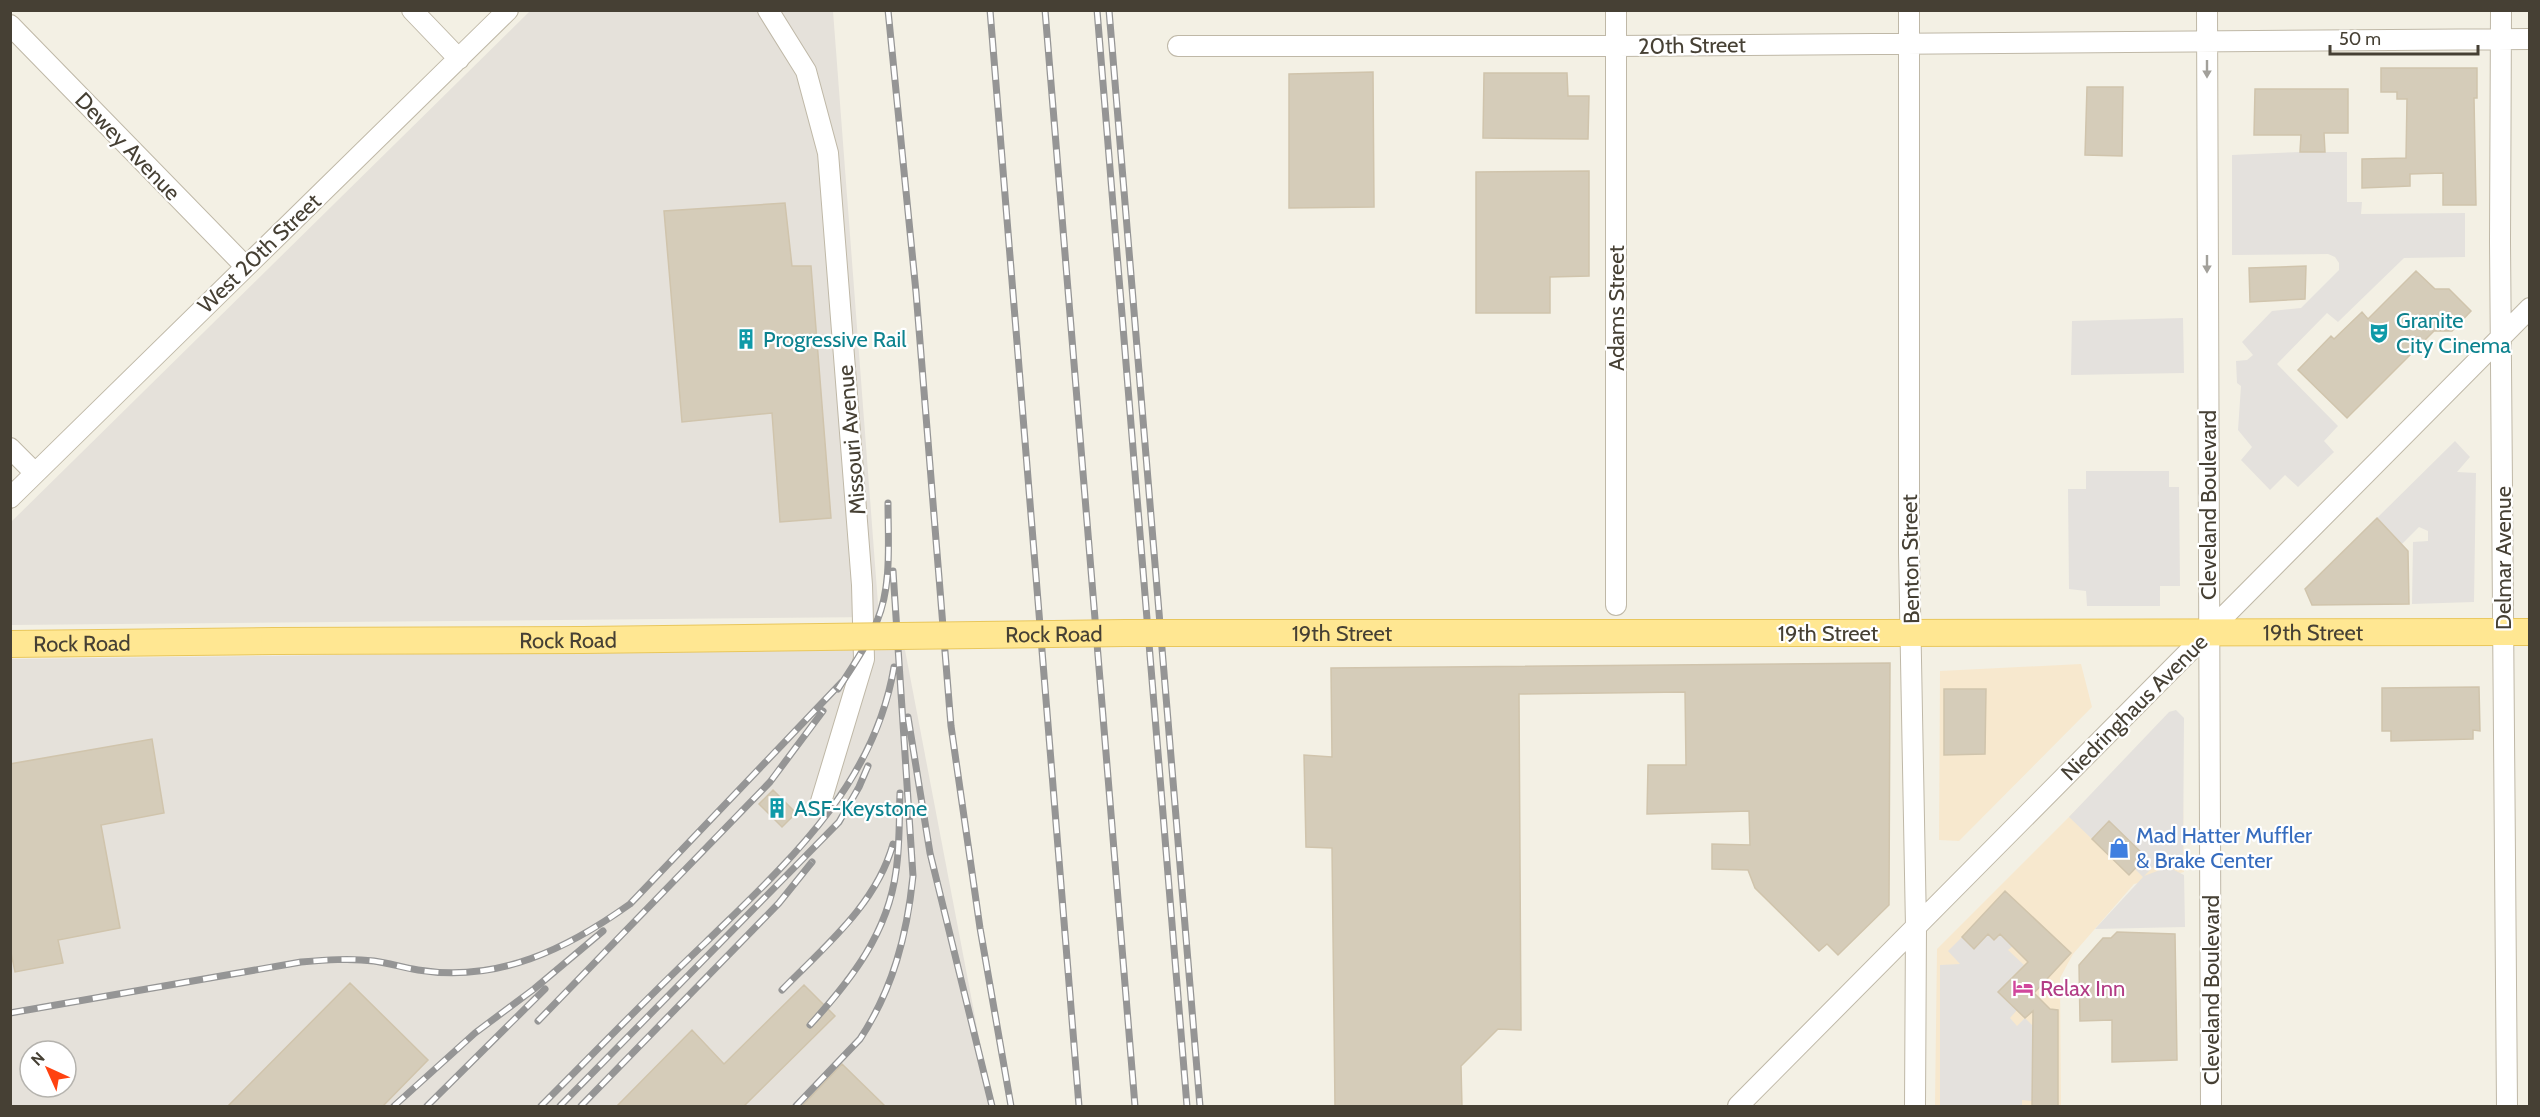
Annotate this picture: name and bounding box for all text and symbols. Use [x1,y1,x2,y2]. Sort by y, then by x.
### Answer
scale bar [2330,18,2478,56]
text: 50 m [2339,28,2381,50]
street label: 20th Street [1638,31,1747,60]
one-way arrow [2202,59,2212,78]
street label: Dewey Avenue [69,87,186,206]
street label: West 20th Street [192,188,327,319]
street label: Adams Street [1603,244,1630,371]
one-way arrow [2202,254,2212,273]
place label: Granite City Cinema [2396,307,2511,359]
theatre icon: Granite City Cinema [2367,321,2391,345]
place label: Progressive Rail [763,326,907,353]
building icon: Progressive Rail [734,327,758,351]
street label: Missouri Avenue [831,364,872,516]
street label: Cleveland Boulevard [2195,410,2222,600]
street label: Delmar Avenue [2490,486,2517,630]
street label: Benton Street [1896,493,1925,624]
street label: 19th Street [2263,619,2364,646]
street label: Rock Road [1005,620,1103,649]
street label: 19th Street [1292,620,1393,647]
street label: 19th Street [1778,620,1879,647]
street label: Rock Road [519,627,617,654]
street label: Niedringhaus Avenue [2055,628,2213,786]
street label: Rock Road [33,630,131,658]
place label: ASF-Keystone [794,795,927,822]
building icon: ASF-Keystone [765,796,789,820]
place label: Mad Hatter Muffler & Brake Center [2136,822,2312,874]
shop icon: Mad Hatter Muffler & Brake Center [2107,836,2131,860]
street label: Cleveland Boulevard [2198,895,2225,1085]
place label: Relax Inn [2040,975,2125,1002]
hotel icon: Relax Inn [2011,976,2035,1000]
north arrow [18,1039,78,1099]
text: N [27,1048,48,1069]

